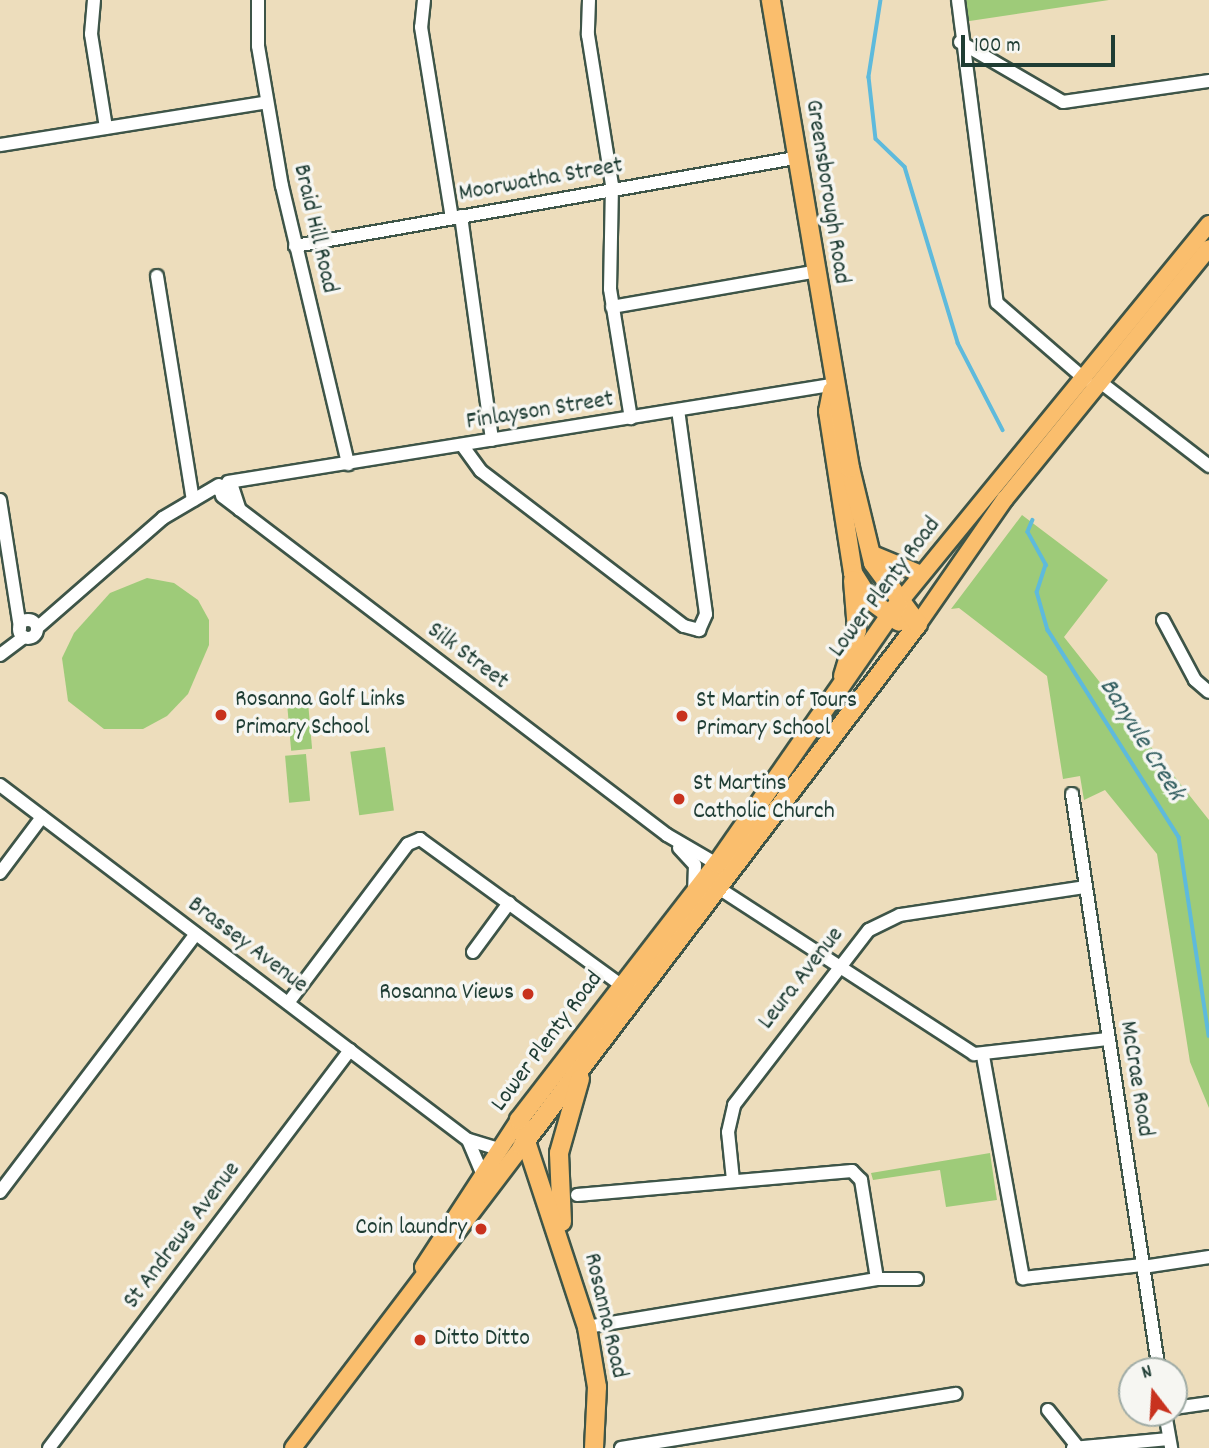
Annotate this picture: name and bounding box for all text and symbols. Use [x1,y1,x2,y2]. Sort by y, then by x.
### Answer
scale bar [964,21,1118,65]
text: 100 m [974,32,1021,62]
street label: Greensborough Road [797,98,855,286]
street label: Moorwatha Street [457,152,625,210]
street label: Braid Hill Road [285,162,343,296]
street label: Finlayson Street [464,386,616,438]
street label: Lower Plenty Road [824,512,948,664]
street label: Silk Street [421,617,513,697]
water label: Banyule Creek [1091,673,1191,807]
place label: Rosanna Golf Links Primary School [235,687,405,743]
place label: St Martin of Tours Primary School [696,688,857,744]
marker: Rosanna Golf Links Primary School [213,707,229,723]
marker: St Martin of Tours Primary School [674,708,690,724]
place label: St Martins Catholic Church [693,771,835,827]
marker: St Martins Catholic Church [671,791,687,807]
street label: Brassey Avenue [181,891,313,1001]
street label: Leura Avenue [753,922,851,1036]
street label: Lower Plenty Road [486,966,610,1118]
place label: Rosanna Views [379,980,514,1008]
marker: Rosanna Views [520,986,536,1002]
street label: McCrae Road [1112,1019,1158,1139]
street label: St Andrews Avenue [118,1157,248,1315]
place label: Coin laundry [355,1215,467,1243]
marker: Coin laundry [473,1221,489,1237]
street label: Rosanna Road [576,1251,632,1381]
place label: Ditto Ditto [434,1326,530,1354]
marker: Ditto Ditto [412,1332,428,1348]
north arrow [1118,1357,1188,1427]
text: N [1139,1359,1156,1388]

